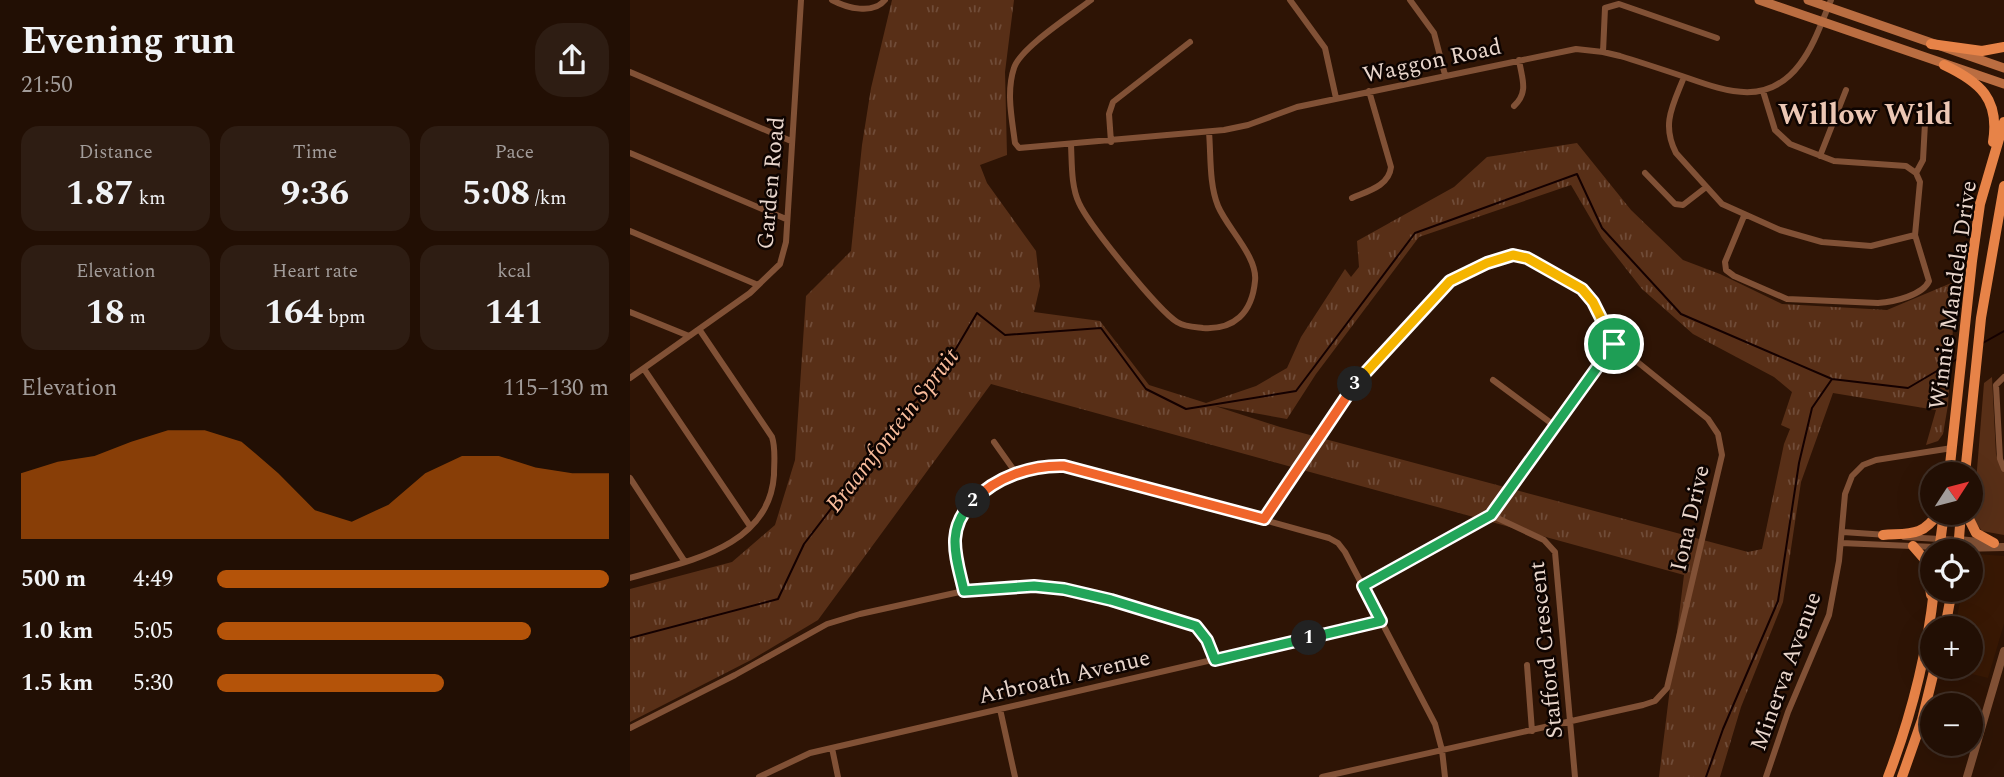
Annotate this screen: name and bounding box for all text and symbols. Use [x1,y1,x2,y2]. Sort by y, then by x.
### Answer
text: Evening run [21,13,235,71]
button: share [535,23,609,97]
street label: Waggon Road [1360,30,1505,93]
text: 21:50 [21,68,73,103]
district label: Willow Wild [1778,92,1952,138]
street label: Garden Road [748,115,795,251]
text: Distance [79,138,153,167]
text: Time [293,138,337,167]
text: Pace [495,138,534,167]
text: 1.87 [66,167,134,220]
text: 9:36 [281,167,349,220]
text: 5:08 [462,167,530,220]
street label: Winnie Mandela Drive [1920,178,1987,412]
text: km [134,184,166,213]
text: /km [530,184,567,213]
text: Elevation [76,257,155,286]
text: Heart rate [272,257,358,286]
text: kcal [497,257,531,286]
text: 18 [85,286,125,339]
text: 164 [264,286,323,339]
text: 141 [485,286,544,339]
text: m [125,303,146,332]
text: bpm [323,303,366,332]
pin [1584,314,1644,374]
icon: arrive [1595,325,1633,363]
water label: Braamfontein Spruit [817,340,969,521]
pin: 3 [1338,366,1372,402]
text: 3 [1349,369,1360,398]
text: Elevation [21,371,117,406]
text: 115–130 m [503,371,609,406]
street label: Iona Drive [1661,462,1720,575]
north arrow [1920,462,1983,525]
map controls [1920,462,1983,756]
pin: 2 [956,484,990,518]
text: 2 [967,486,978,515]
button: locate [1920,539,1983,602]
street label: Stafford Crescent [1520,559,1573,740]
text: 500 m [21,562,86,597]
text: 4:49 [133,562,173,597]
street label: Minerva Avenue [1741,587,1831,756]
text: 1.0 km [21,614,93,649]
text: 5:05 [133,614,173,649]
button: + [1920,616,1983,679]
pin: 1 [1292,620,1326,656]
text: 1 [1303,623,1314,652]
street label: Arbroath Avenue [975,641,1154,714]
text: 1.5 km [21,666,93,701]
text: 5:30 [133,666,173,701]
button: − [1920,693,1983,756]

